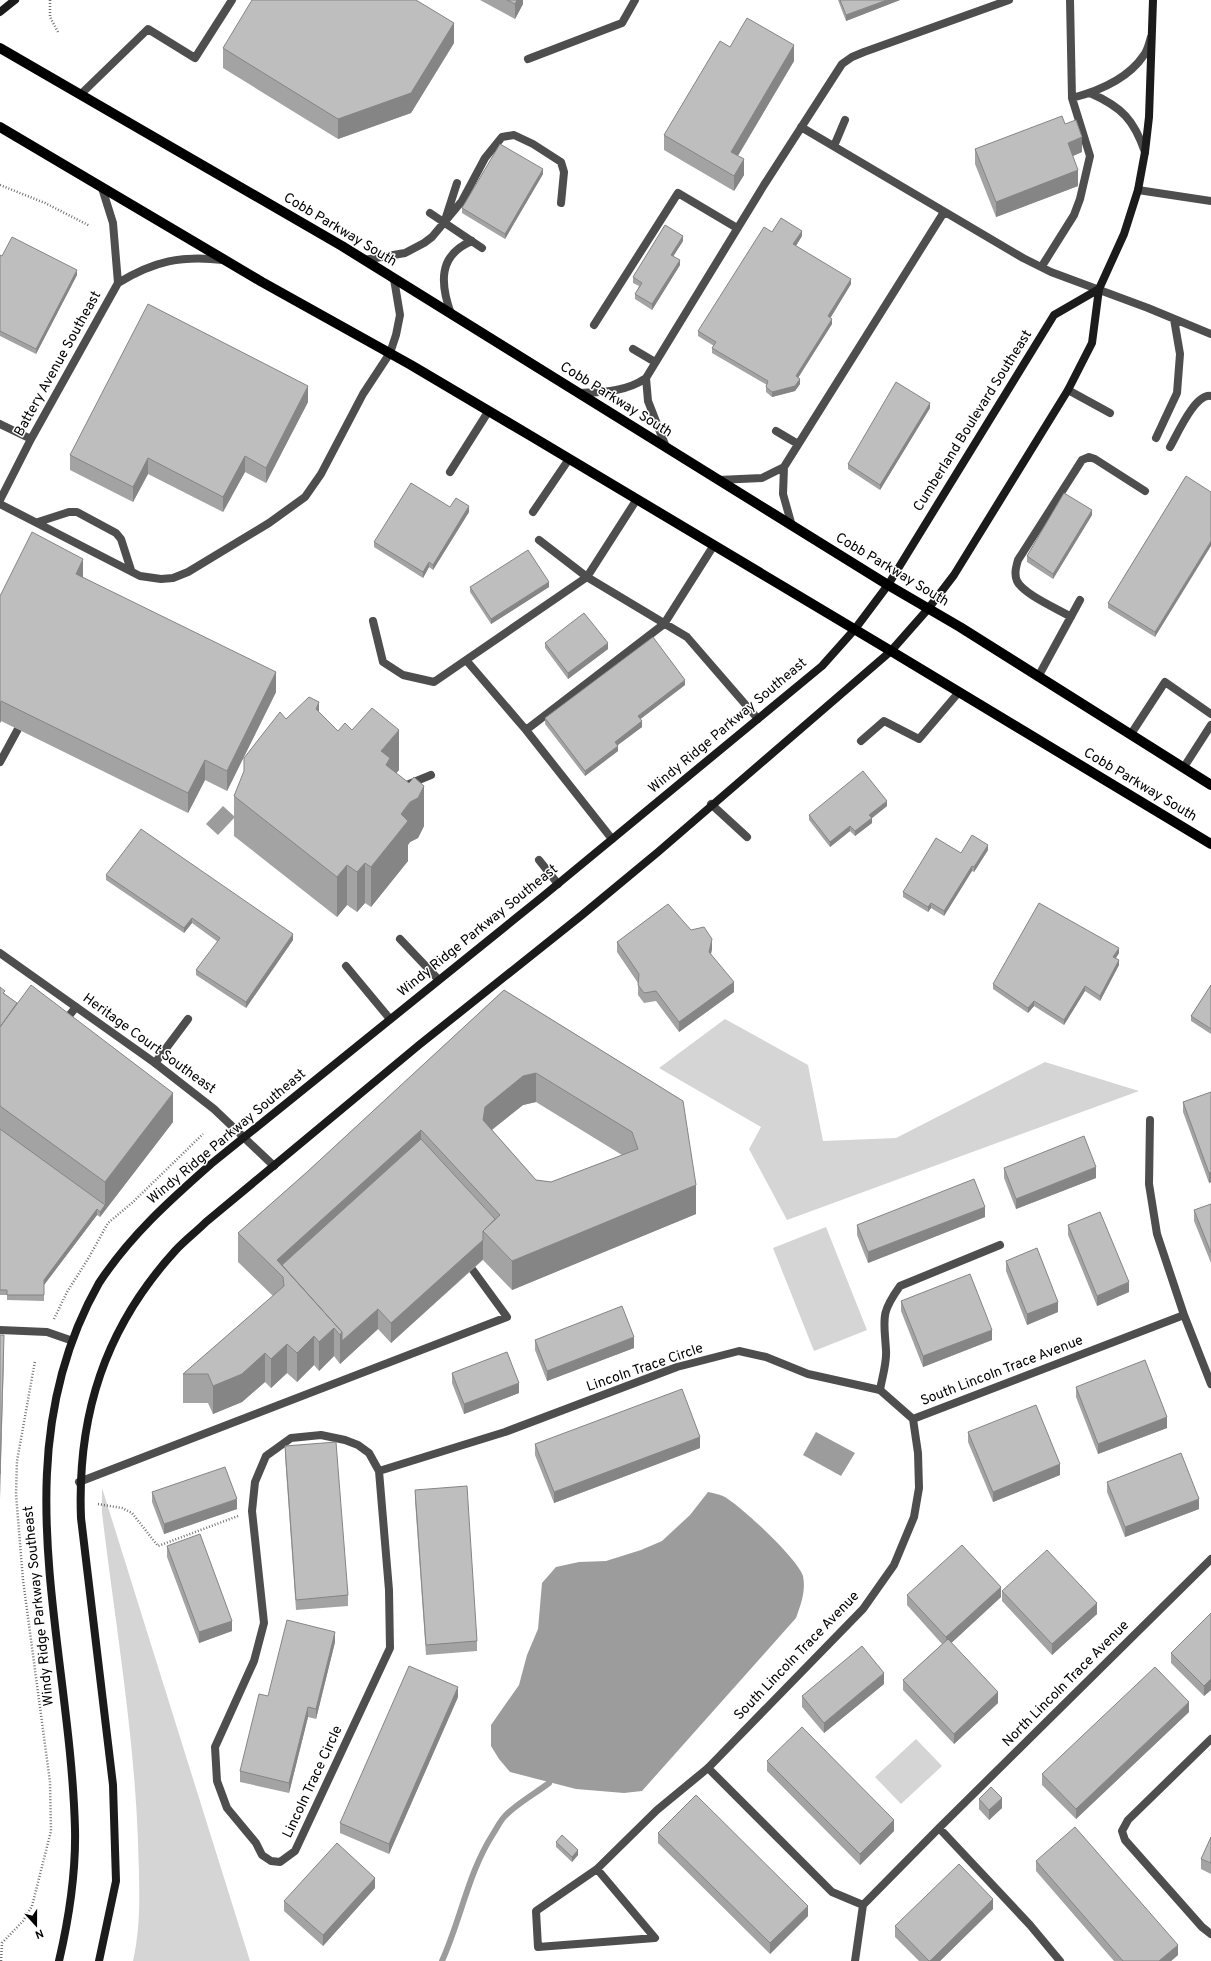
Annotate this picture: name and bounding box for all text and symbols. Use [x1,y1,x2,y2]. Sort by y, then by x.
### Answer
street label: Cobb Parkway South [280,189,400,271]
street label: Battery Avenue Southeast [11,288,105,440]
street label: Cumberland Boulevard Southeast [910,327,1036,515]
street label: Cobb Parkway South [557,359,675,441]
street label: Cobb Parkway South [832,529,952,611]
street label: Windy Ridge Parkway Southeast [645,655,811,797]
street label: Cobb Parkway South [1080,744,1200,826]
street label: Windy Ridge Parkway Southeast [394,861,562,1001]
street label: Heritage Court Southeast [79,990,219,1098]
street label: Windy Ridge Parkway Southeast [144,1066,310,1208]
street label: South Lincoln Trace Avenue [918,1332,1086,1410]
street label: Lincoln Trace Circle [584,1340,706,1396]
street label: Windy Ridge Parkway Southeast [20,1505,58,1707]
street label: South Lincoln Trace Avenue [731,1588,863,1724]
street label: North Lincoln Trace Avenue [999,1617,1133,1751]
street label: Lincoln Trace Circle [279,1723,347,1841]
north arrow [16,1905,56,1945]
text: N [33,1925,45,1941]

